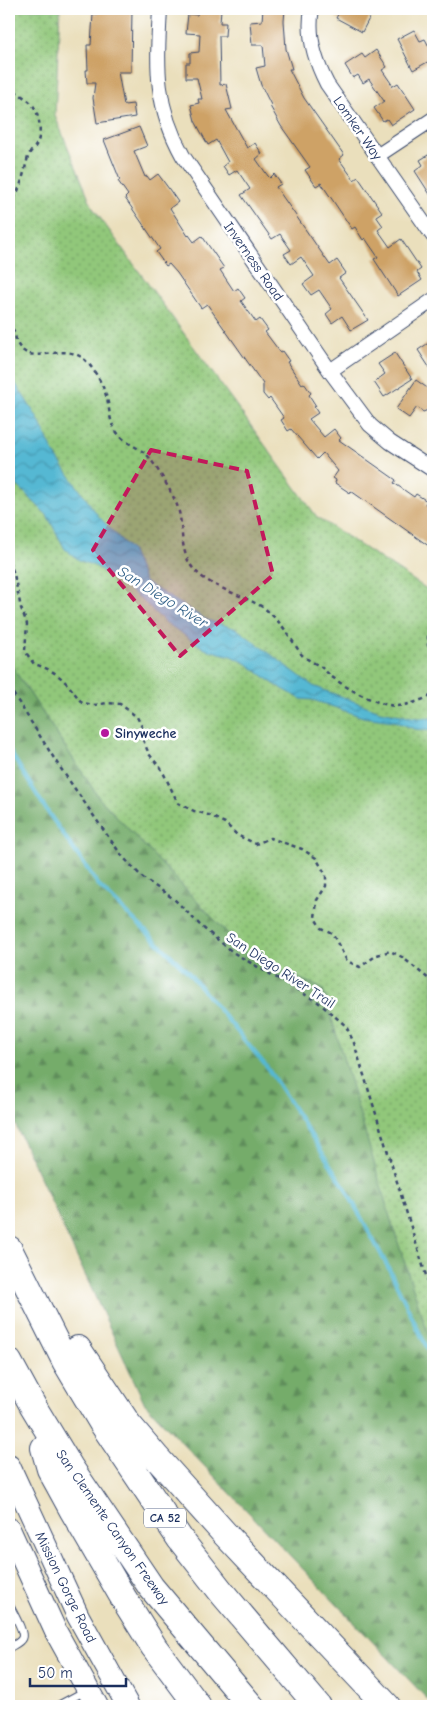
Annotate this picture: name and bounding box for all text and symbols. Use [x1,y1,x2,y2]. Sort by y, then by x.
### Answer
street label: Lomker Way [329,93,386,164]
street label: Inverness Road [220,218,287,304]
water label: San Diego River [115,562,212,632]
place label: Sinyweche [115,725,177,742]
marker: Sinyweche [99,727,111,739]
street label: San Diego River Trail [223,929,338,1012]
street label: San Clemente Canyon Freeway [52,1446,173,1609]
road number: CA 52 [144,1509,186,1528]
street label: Mission Gorge Road [31,1529,100,1646]
scale bar [30,1655,126,1687]
text: 50 m [38,1664,73,1682]

